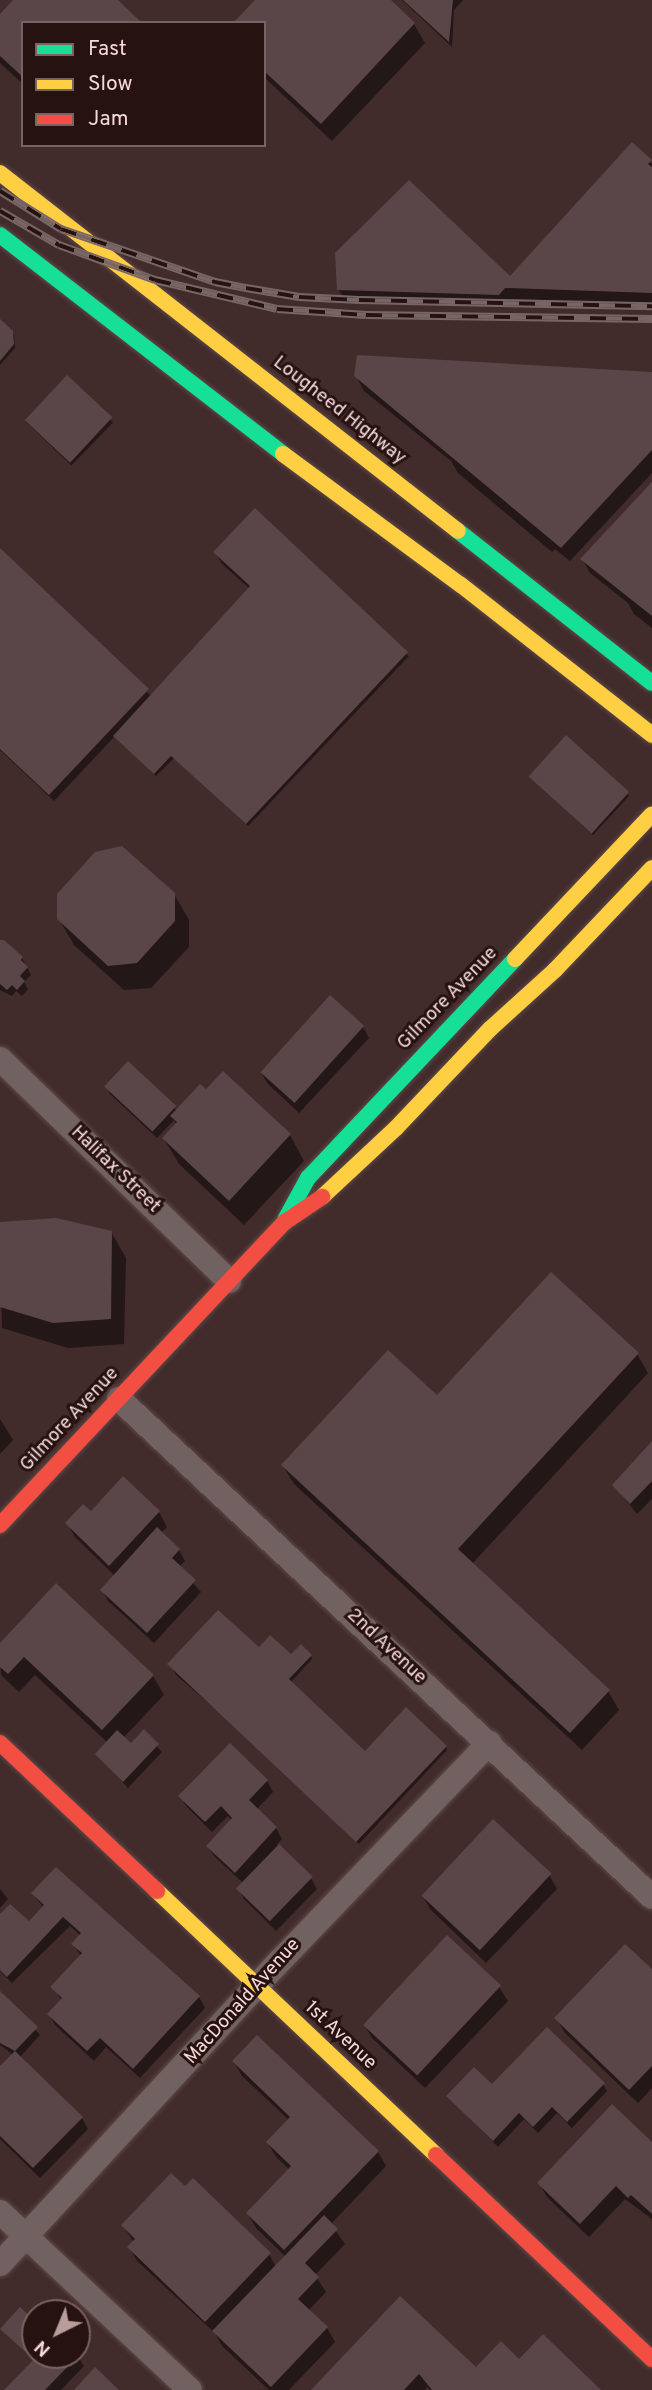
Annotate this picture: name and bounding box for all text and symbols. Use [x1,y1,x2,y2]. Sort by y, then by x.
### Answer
legend [21,21,266,147]
text: Fast [88,36,127,63]
text: Slow [88,71,133,98]
text: Jam [88,106,129,133]
street label: Lougheed Highway [268,352,410,470]
street label: Gilmore Avenue [393,943,503,1055]
street label: Halifax Street [65,1122,165,1218]
street label: Gilmore Avenue [16,1363,124,1477]
street label: 2nd Avenue [341,1604,431,1690]
street label: MacDonald Avenue [180,1934,306,2070]
street label: 1st Avenue [299,1997,381,2075]
north arrow [21,2299,91,2369]
text: N [30,2334,56,2361]

